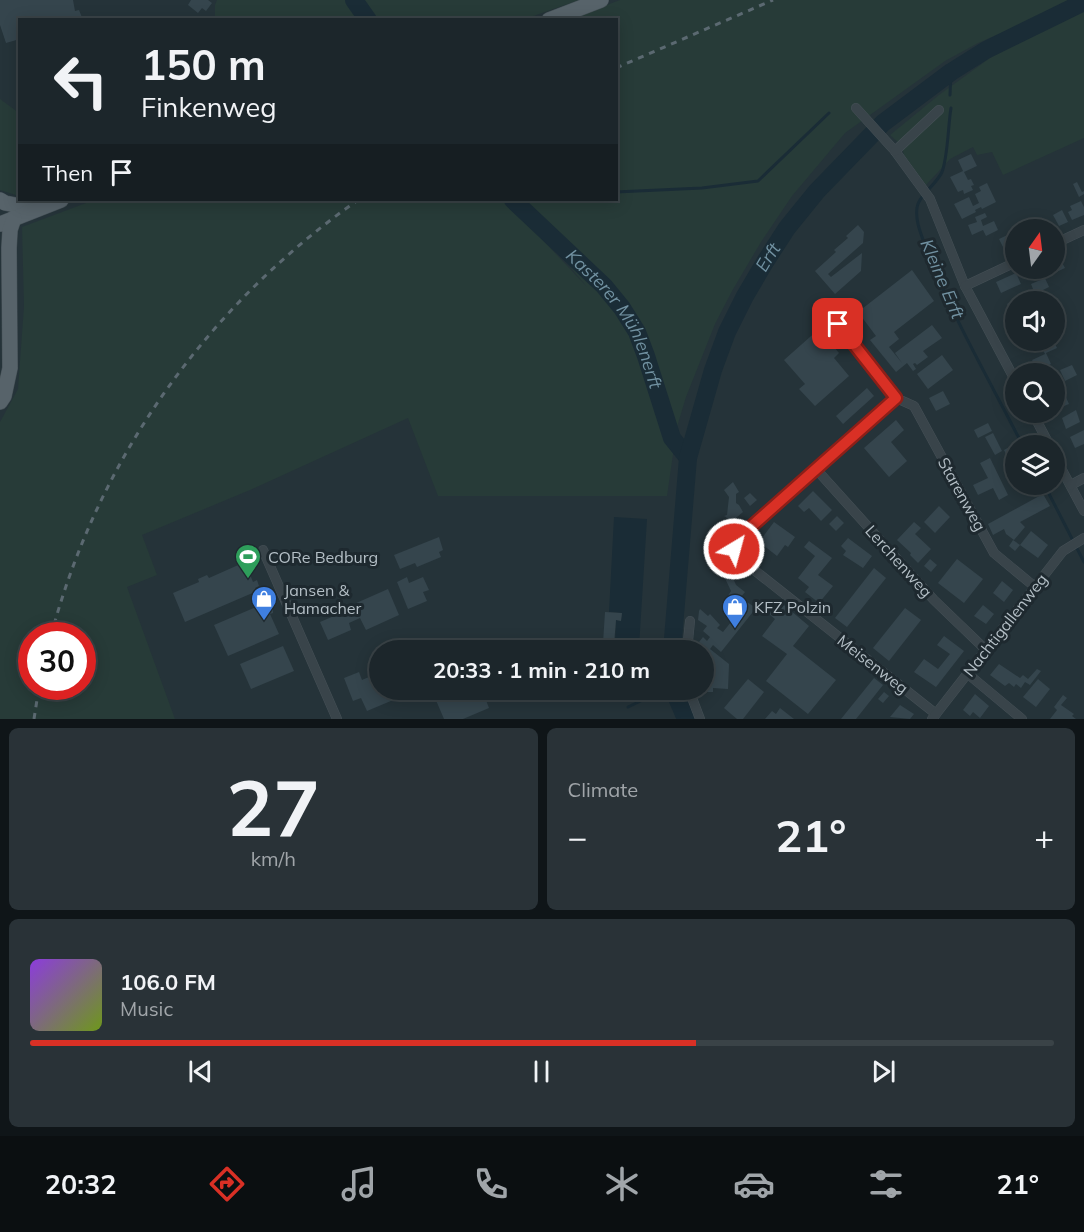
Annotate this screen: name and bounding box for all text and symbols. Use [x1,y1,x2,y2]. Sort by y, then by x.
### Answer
text: 150 m [141,38,266,91]
icon: left [42,42,120,120]
text: Finkenweg [141,90,277,124]
icon: arrive [105,156,138,189]
text: Then [42,159,93,187]
north arrow [1005,219,1065,279]
map controls [1005,219,1065,495]
water label: Kleine Erft [915,235,970,323]
water label: Erft [750,238,786,275]
water label: Kasterer Mühlenerft [561,244,668,392]
button: sound [1005,291,1065,351]
pin [812,298,863,349]
icon: arrive [821,307,854,340]
button: search [1005,363,1065,423]
button: layers [1005,435,1065,495]
street label: Starenweg [934,454,990,534]
position arrow [702,517,766,581]
street label: Lerchenweg [861,521,937,601]
sports icon: CORe Bedburg [233,542,263,580]
place label: CORe Bedburg [268,547,378,567]
street label: Nachtigallenweg [959,569,1051,681]
place label: Jansen & Hamacher [284,580,362,618]
shop icon: Jansen & Hamacher [249,584,279,622]
shop icon: KFZ Polzin [720,592,750,630]
place label: KFZ Polzin [754,597,831,617]
speed limit sign: 30 [18,622,96,700]
street label: Meisenweg [834,630,912,698]
text: 20:33 · 1 min · 210 m [433,656,650,684]
text: 27 [226,758,320,856]
text: Climate [568,777,638,802]
text: 21° [775,807,846,863]
text: − [568,816,587,857]
text: + [1034,816,1054,857]
text: km/h [251,846,296,871]
text: 106.0 FM [120,968,216,996]
text: Music [120,996,173,1021]
icon: previous [184,1055,217,1088]
icon: pause [525,1055,558,1088]
icon: next [867,1055,900,1088]
icon: directions [206,1163,248,1205]
icon: music [338,1163,380,1205]
icon: phone [470,1163,512,1205]
icon: climate [601,1163,643,1205]
icon: car [733,1163,775,1205]
icon: filters [865,1163,907,1205]
text: 20:32 [45,1167,116,1201]
text: 21° [996,1167,1039,1201]

